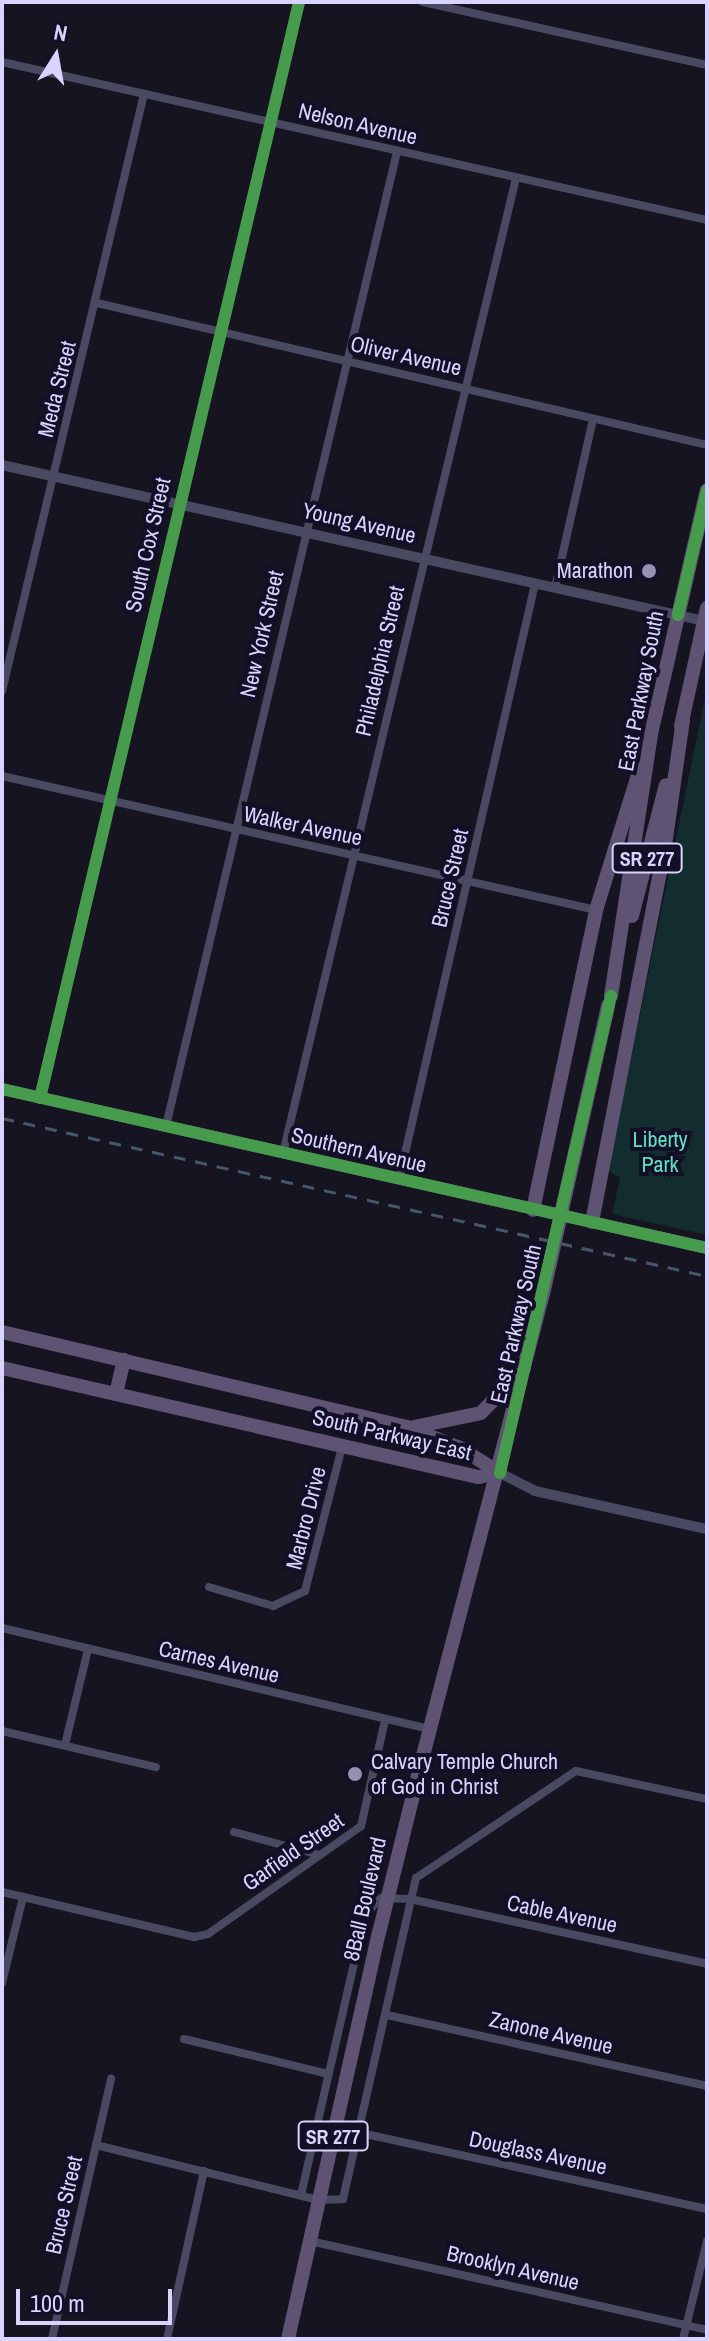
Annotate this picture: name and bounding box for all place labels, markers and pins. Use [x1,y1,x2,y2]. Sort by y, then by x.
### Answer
place label: Marathon [557,558,633,584]
marker: Marathon [640,562,658,580]
place label: Calvary Temple Church of God in Christ [371,1748,558,1800]
marker: Calvary Temple Church of God in Christ [346,1765,364,1783]

